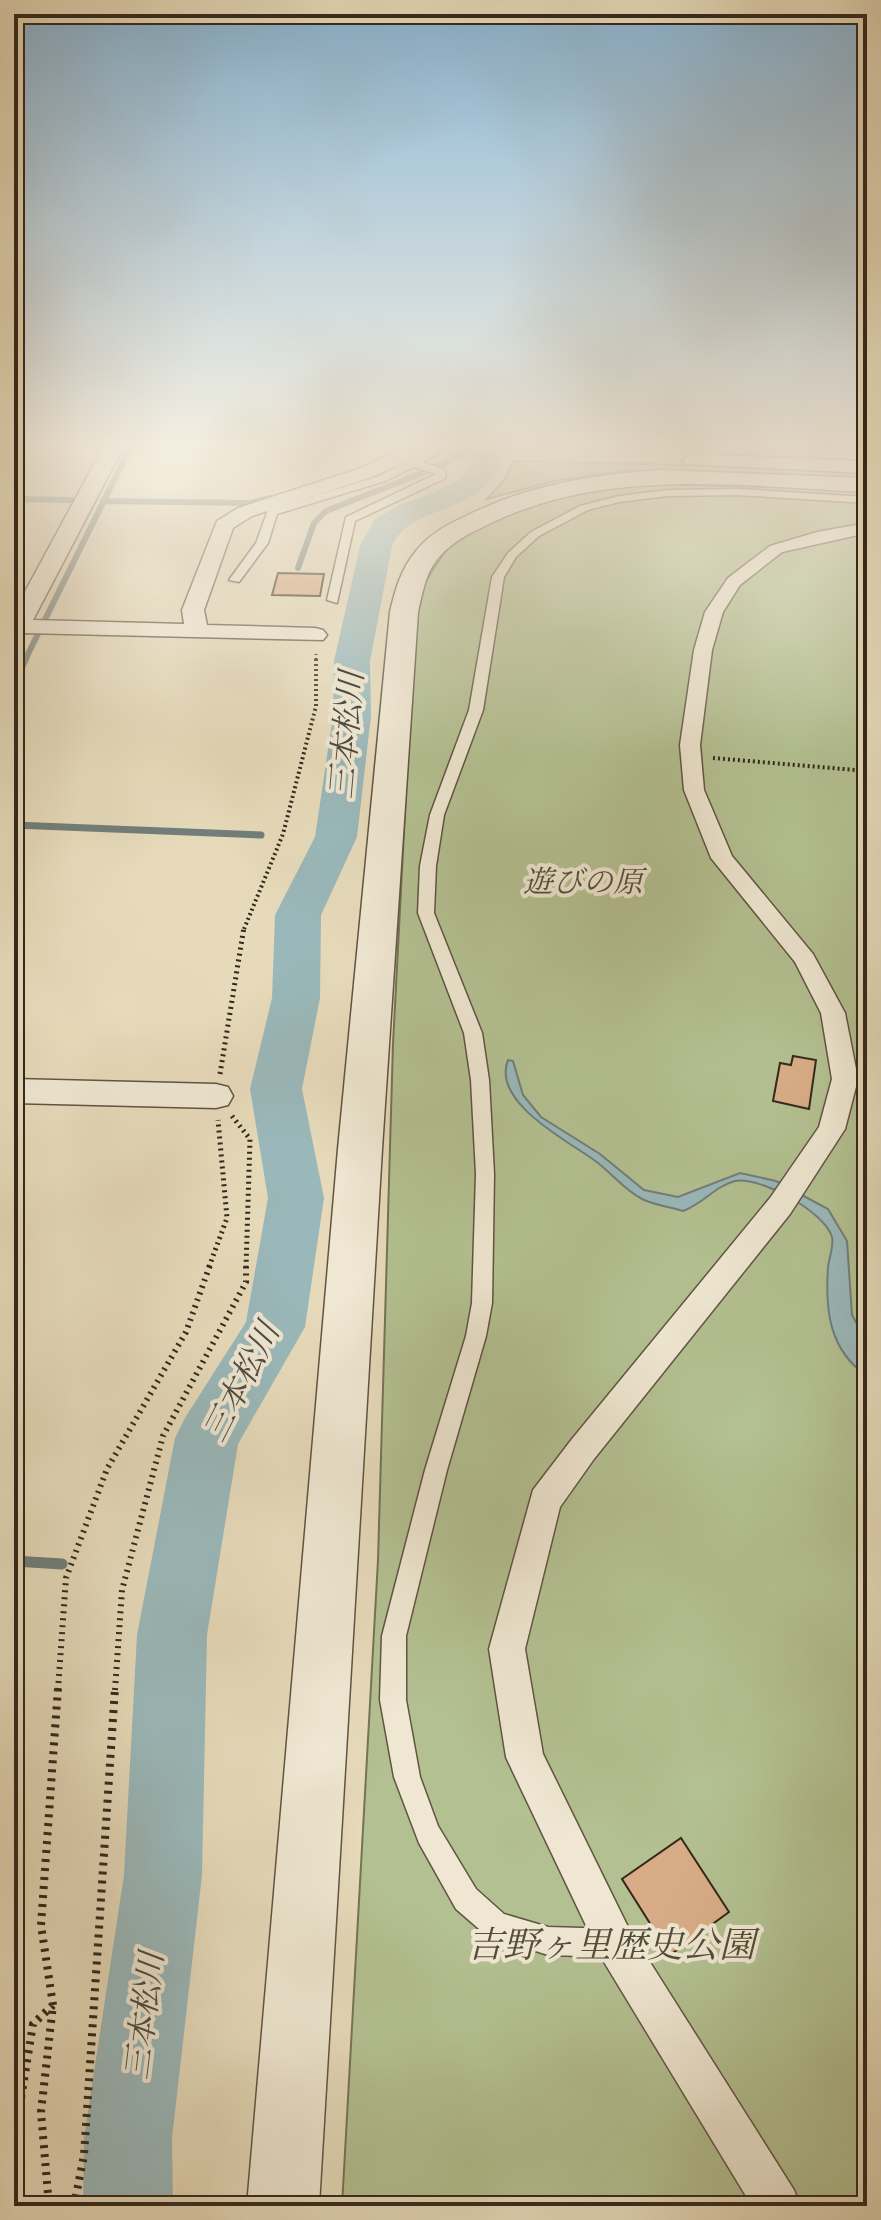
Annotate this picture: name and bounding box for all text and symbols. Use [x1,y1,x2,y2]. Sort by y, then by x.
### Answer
water label: 三本松川 [322,667,374,801]
park label: 遊びの原 [523,865,648,902]
water label: 三本松川 [196,1314,291,1449]
park label: 吉野ヶ里歴史公園 [467,1924,760,1969]
water label: 三本松川 [118,1947,174,2082]

